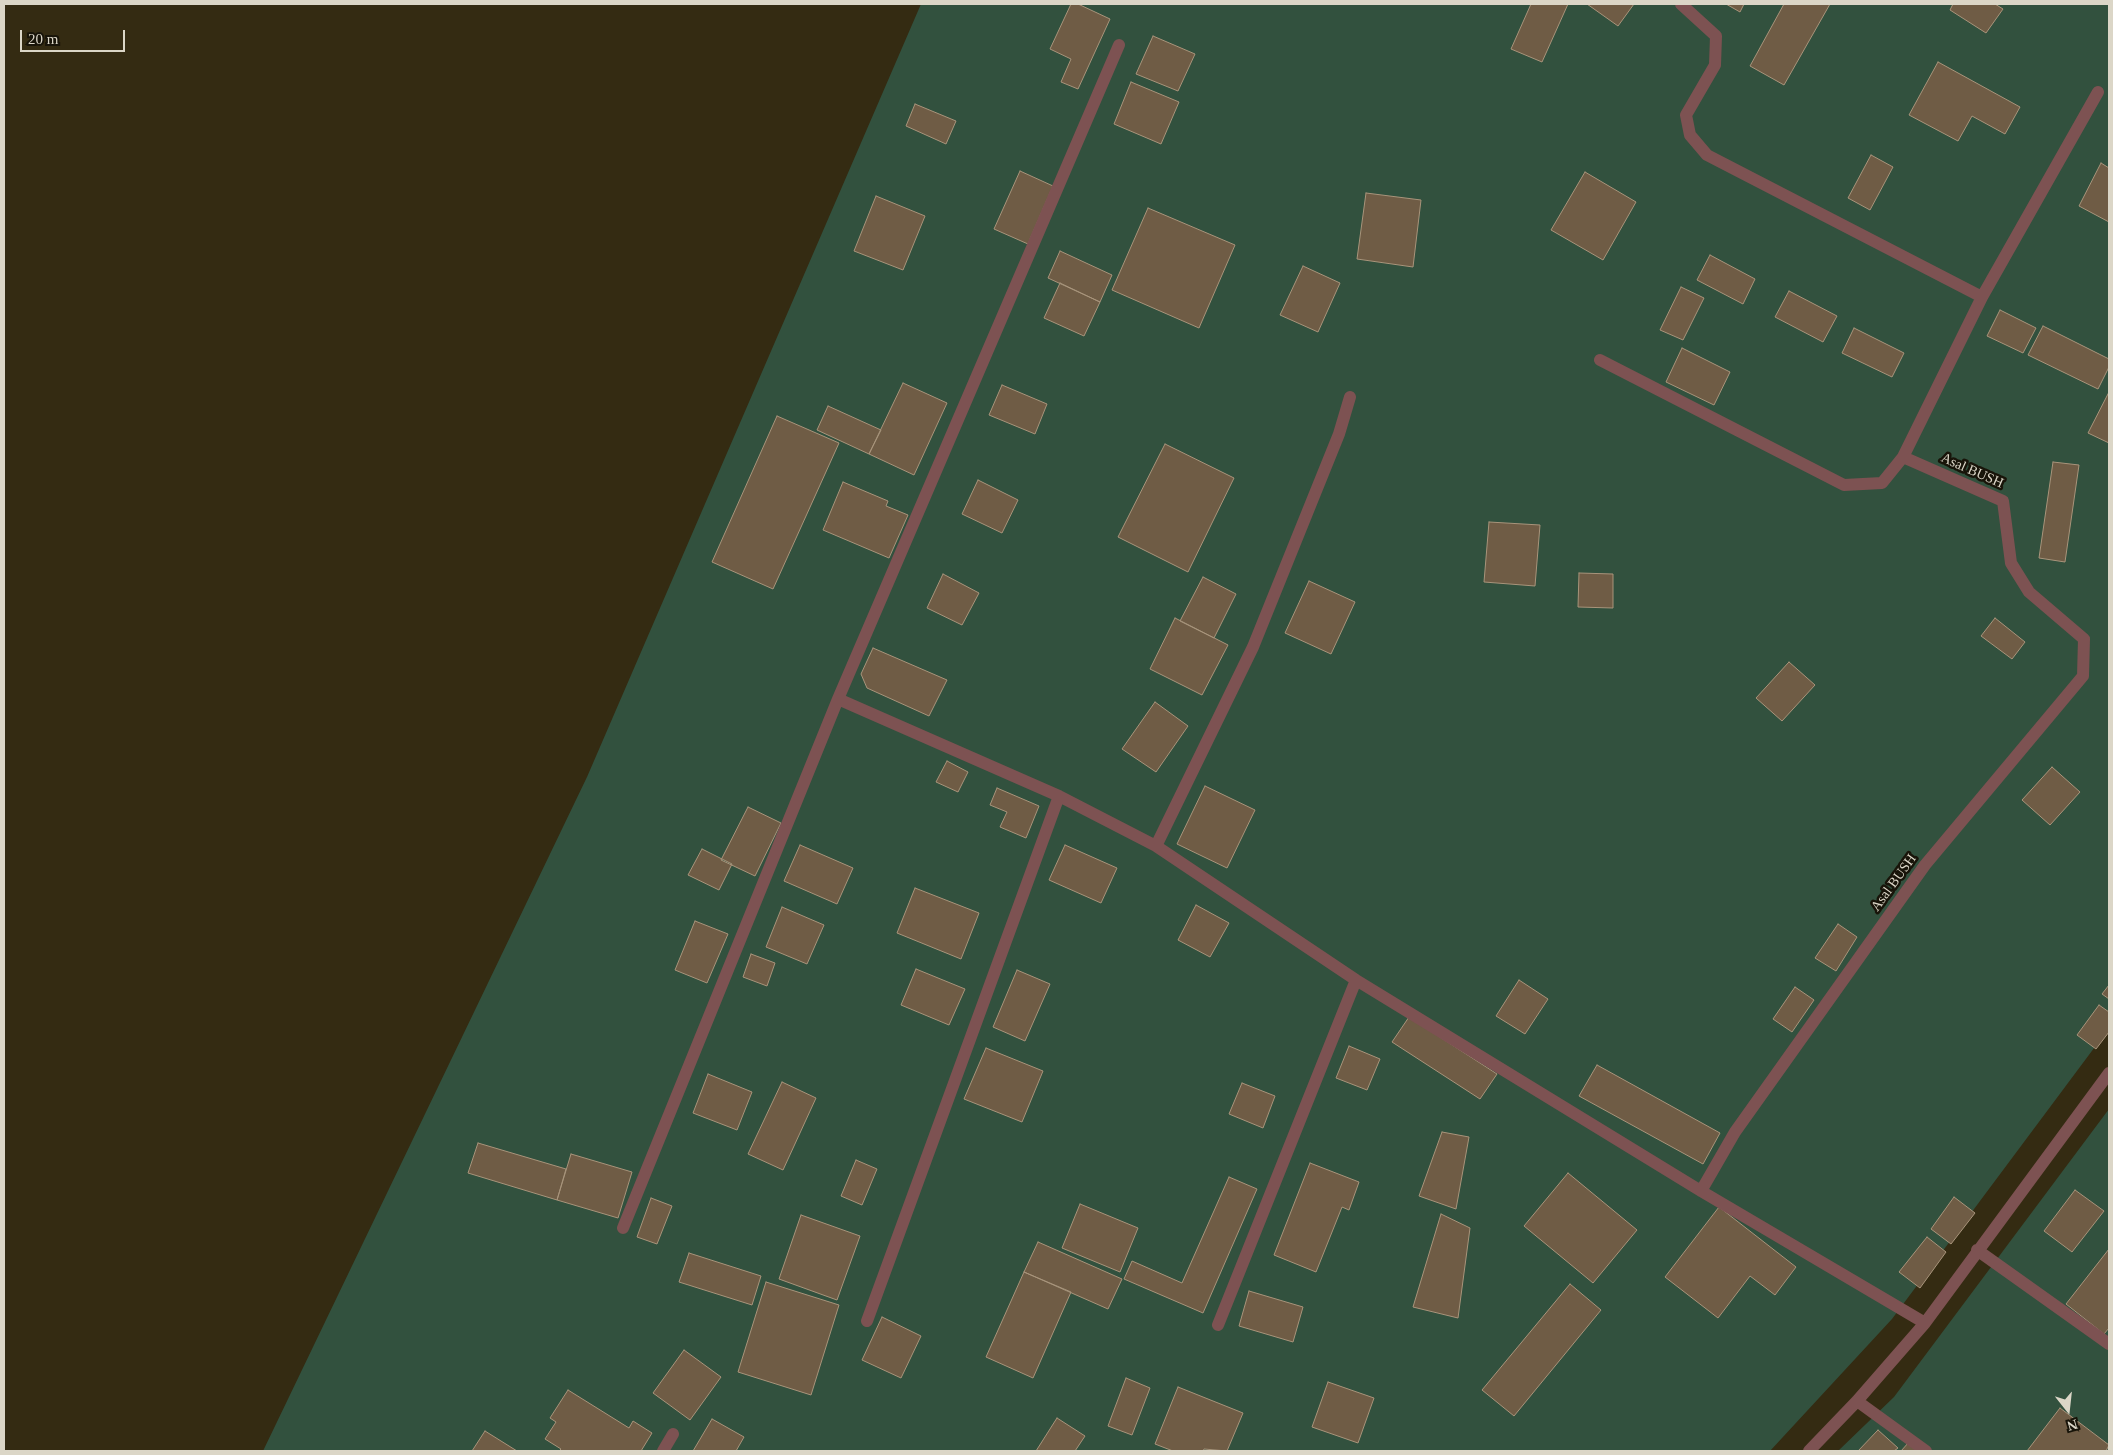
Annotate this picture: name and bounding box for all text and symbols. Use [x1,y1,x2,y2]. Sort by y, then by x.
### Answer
scale bar [22,20,128,52]
text: 20 m [28,31,58,47]
street label: Asal BUSH [1938,450,2006,492]
street label: Asal BUSH [1868,851,1920,915]
north arrow [2043,1385,2093,1435]
text: N [2065,1416,2079,1434]

